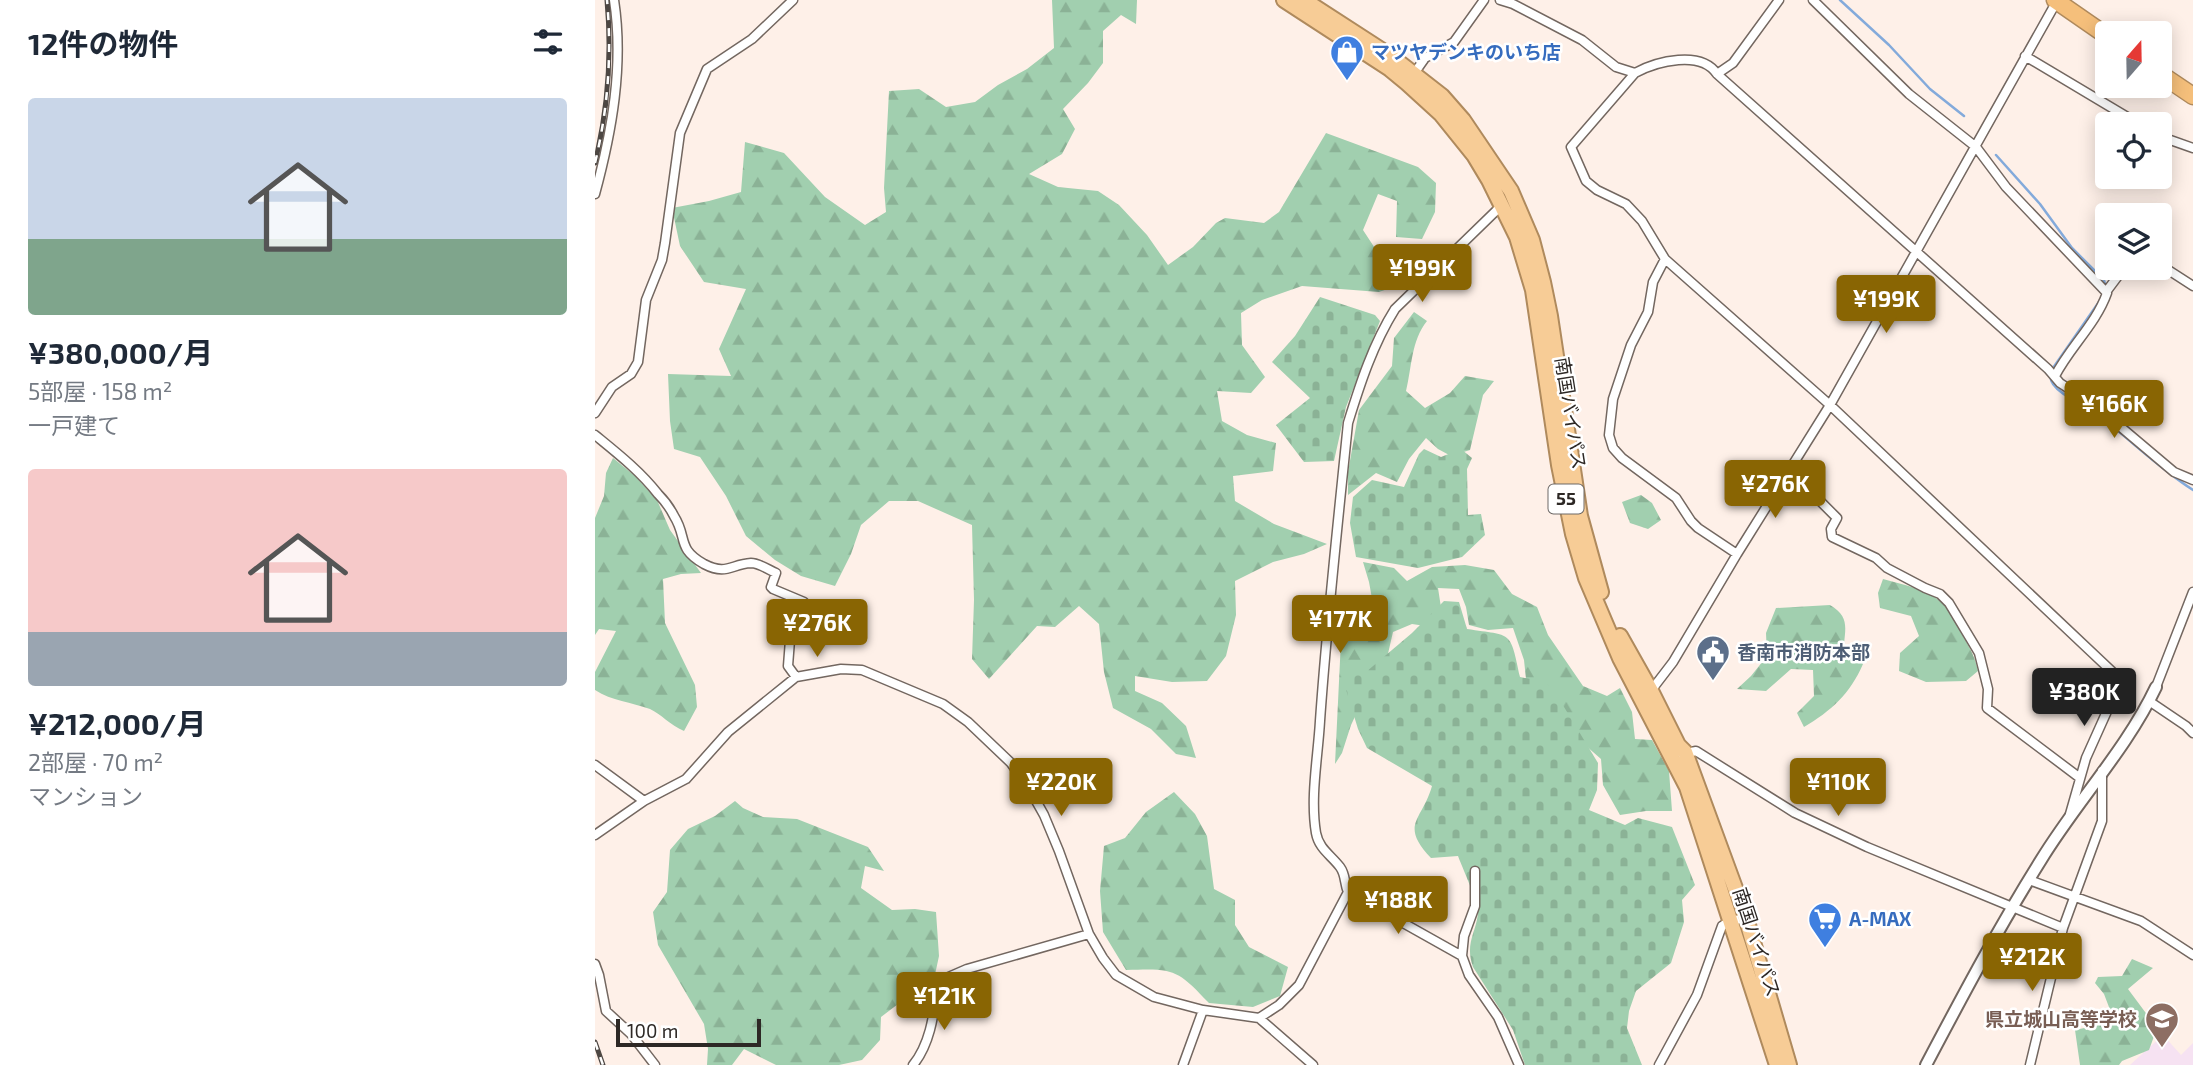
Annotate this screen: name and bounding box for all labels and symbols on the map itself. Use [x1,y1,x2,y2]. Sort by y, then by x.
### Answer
north arrow [2095,21,2172,98]
shop icon: マツヤデンキのいち店 [1328,33,1366,82]
place label: マツヤデンキのいち店 [1371,40,1561,63]
pin: ¥199K [1373,244,1471,304]
pin: ¥199K [1837,276,1935,335]
street label: 南国バイパス [1551,355,1592,471]
pin: ¥166K [2065,380,2163,440]
pin: ¥276K [1726,461,1824,520]
road number: 55 [1549,485,1583,514]
pin: ¥177K [1291,596,1389,655]
pin: ¥276K [768,600,866,659]
public building icon: 香南市消防本部 [1694,633,1732,682]
place label: 香南市消防本部 [1737,640,1870,663]
pin: ¥380K [2035,668,2133,728]
pin: ¥220K [1012,758,1110,818]
pin: ¥110K [1789,758,1887,818]
pin: ¥188K [1349,876,1447,936]
street label: 南国バイパス [1729,884,1786,999]
supermarket icon: A-MAX [1806,900,1844,949]
place label: A-MAX [1849,907,1912,930]
pin: ¥212K [1983,934,2081,993]
pin: ¥121K [895,972,993,1032]
school or university icon: 県立城山高等学校 [2143,1000,2181,1049]
place label: 県立城山高等学校 [1985,1007,2137,1030]
scale bar [616,1016,761,1048]

